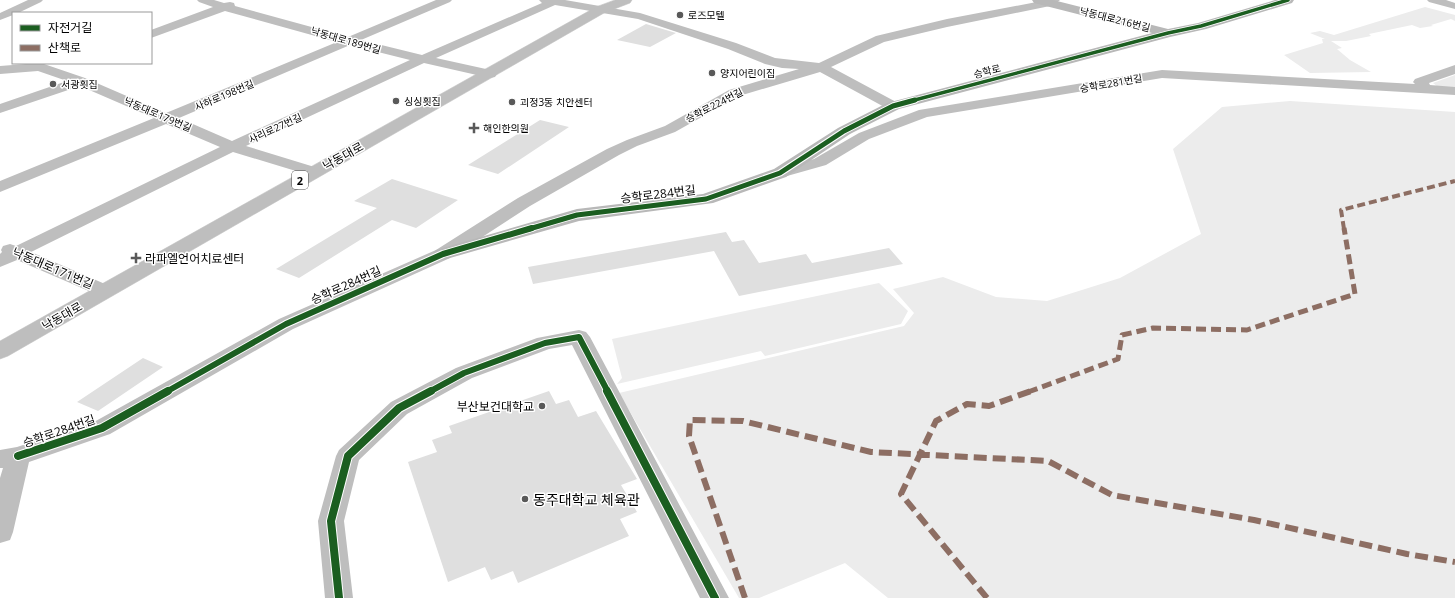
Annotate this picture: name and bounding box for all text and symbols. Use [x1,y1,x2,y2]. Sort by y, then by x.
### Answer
street label: 낙동대로216번길 [1078,3,1152,35]
place label: 로즈모텔 [688,8,725,22]
marker: 로즈모텔 [675,10,685,20]
legend [12,12,152,64]
text: 자전거길 [48,19,92,36]
street label: 낙동대로189번길 [309,23,383,57]
text: 산책로 [48,39,81,56]
street label: 승학로 [972,61,1002,81]
place label: 양지어린이집 [720,66,775,80]
marker: 양지어린이집 [707,68,717,78]
street label: 승학로281번길 [1079,71,1143,95]
street label: 사하로198번길 [192,76,256,114]
place label: 서광횟집 [61,77,98,91]
marker: 서광횟집 [48,79,58,89]
street label: 승학로224번길 [683,84,745,126]
street label: 낙동대로179번길 [122,93,194,135]
place label: 싱싱횟집 [404,94,441,108]
place label: 괴정3동 치안센터 [520,95,593,109]
marker: 싱싱횟집 [391,96,401,106]
marker: 괴정3동 치안센터 [507,97,517,107]
street label: 사리로27번길 [246,110,304,146]
place label: 해인한의원 [483,121,529,135]
marker: 해인한의원 [468,122,480,134]
street label: 낙동대로 [320,138,366,174]
road number: 2 [292,171,308,189]
street label: 승학로284번길 [619,181,697,207]
street label: 낙동대로171번길 [10,243,96,293]
place label: 라파엘언어치료센터 [145,250,244,267]
marker: 라파엘언어치료센터 [130,252,142,264]
street label: 승학로284번길 [308,262,384,308]
street label: 낙동대로 [39,298,85,334]
place label: 부산보건대학교 [457,398,534,415]
marker: 부산보건대학교 [537,401,547,411]
street label: 승학로284번길 [20,411,98,451]
place label: 동주대학교 체육관 [533,490,640,509]
marker: 동주대학교 체육관 [520,494,530,504]

